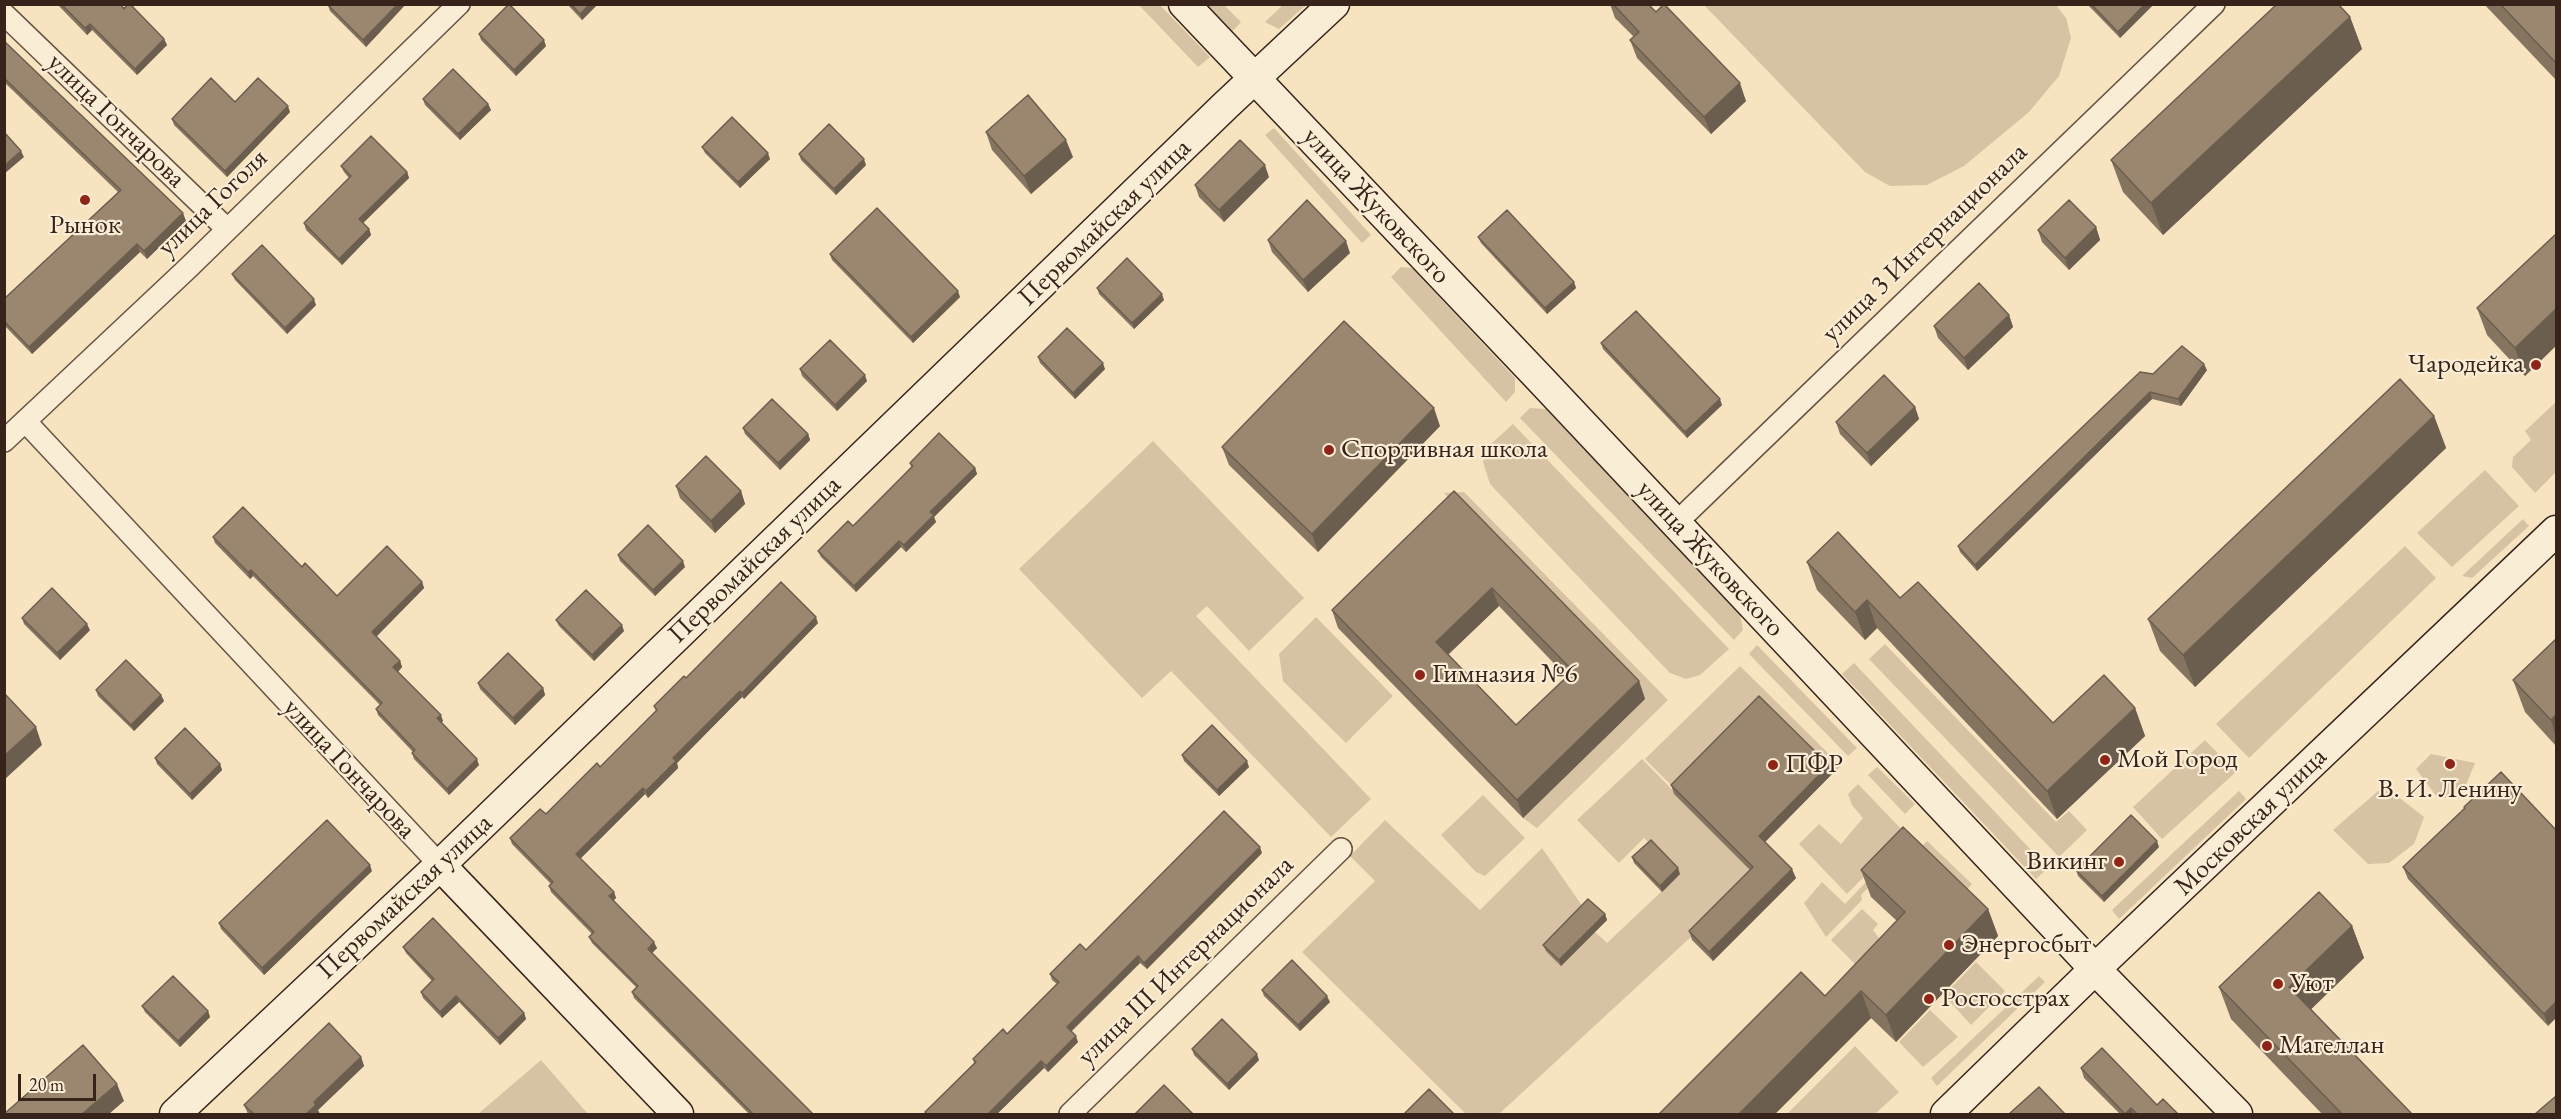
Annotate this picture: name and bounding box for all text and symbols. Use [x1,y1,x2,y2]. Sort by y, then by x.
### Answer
street label: улица Гончарова [40,47,192,195]
street label: улица Жуковского [1295,121,1457,291]
street label: Первомайская улица [1012,132,1198,314]
street label: улица 3 Интернационала [1816,136,2034,350]
street label: улица Гоголя [151,142,275,264]
marker: Рынок [78,193,92,207]
place label: Рынок [49,210,121,242]
place label: Чародейка [2408,349,2524,381]
marker: Чародейка [2529,358,2543,372]
place label: Спортивная школа [1341,434,1548,466]
marker: Спортивная школа [1322,443,1336,457]
street label: Первомайская улица [662,469,848,651]
street label: улица Жуковского [1629,474,1791,644]
place label: Гимназия №6 [1432,659,1577,691]
marker: Гимназия №6 [1413,668,1427,682]
street label: улица Гончарова [276,692,422,846]
street label: Московская улица [2168,741,2334,903]
place label: Мой Город [2117,744,2238,776]
place label: ПФР [1785,749,1843,781]
marker: Мой Город [2098,753,2112,767]
marker: В. И. Ленину [2443,757,2457,771]
marker: ПФР [1766,758,1780,772]
place label: В. И. Ленину [2378,774,2522,806]
street label: Первомайская улица [311,808,499,986]
place label: Викинг [2026,846,2107,878]
street label: улица III Интернационала [1071,849,1301,1073]
marker: Викинг [2112,855,2126,869]
place label: Энергосбыт [1961,929,2091,961]
marker: Энергосбыт [1942,938,1956,952]
place label: Уют [2290,968,2334,1000]
marker: Уют [2271,977,2285,991]
place label: Росгосстрах [1941,983,2070,1015]
marker: Росгосстрах [1922,992,1936,1006]
place label: Магеллан [2279,1030,2384,1062]
marker: Магеллан [2260,1039,2274,1053]
scale bar [21,1062,99,1100]
text: 20 m [29,1073,64,1096]

